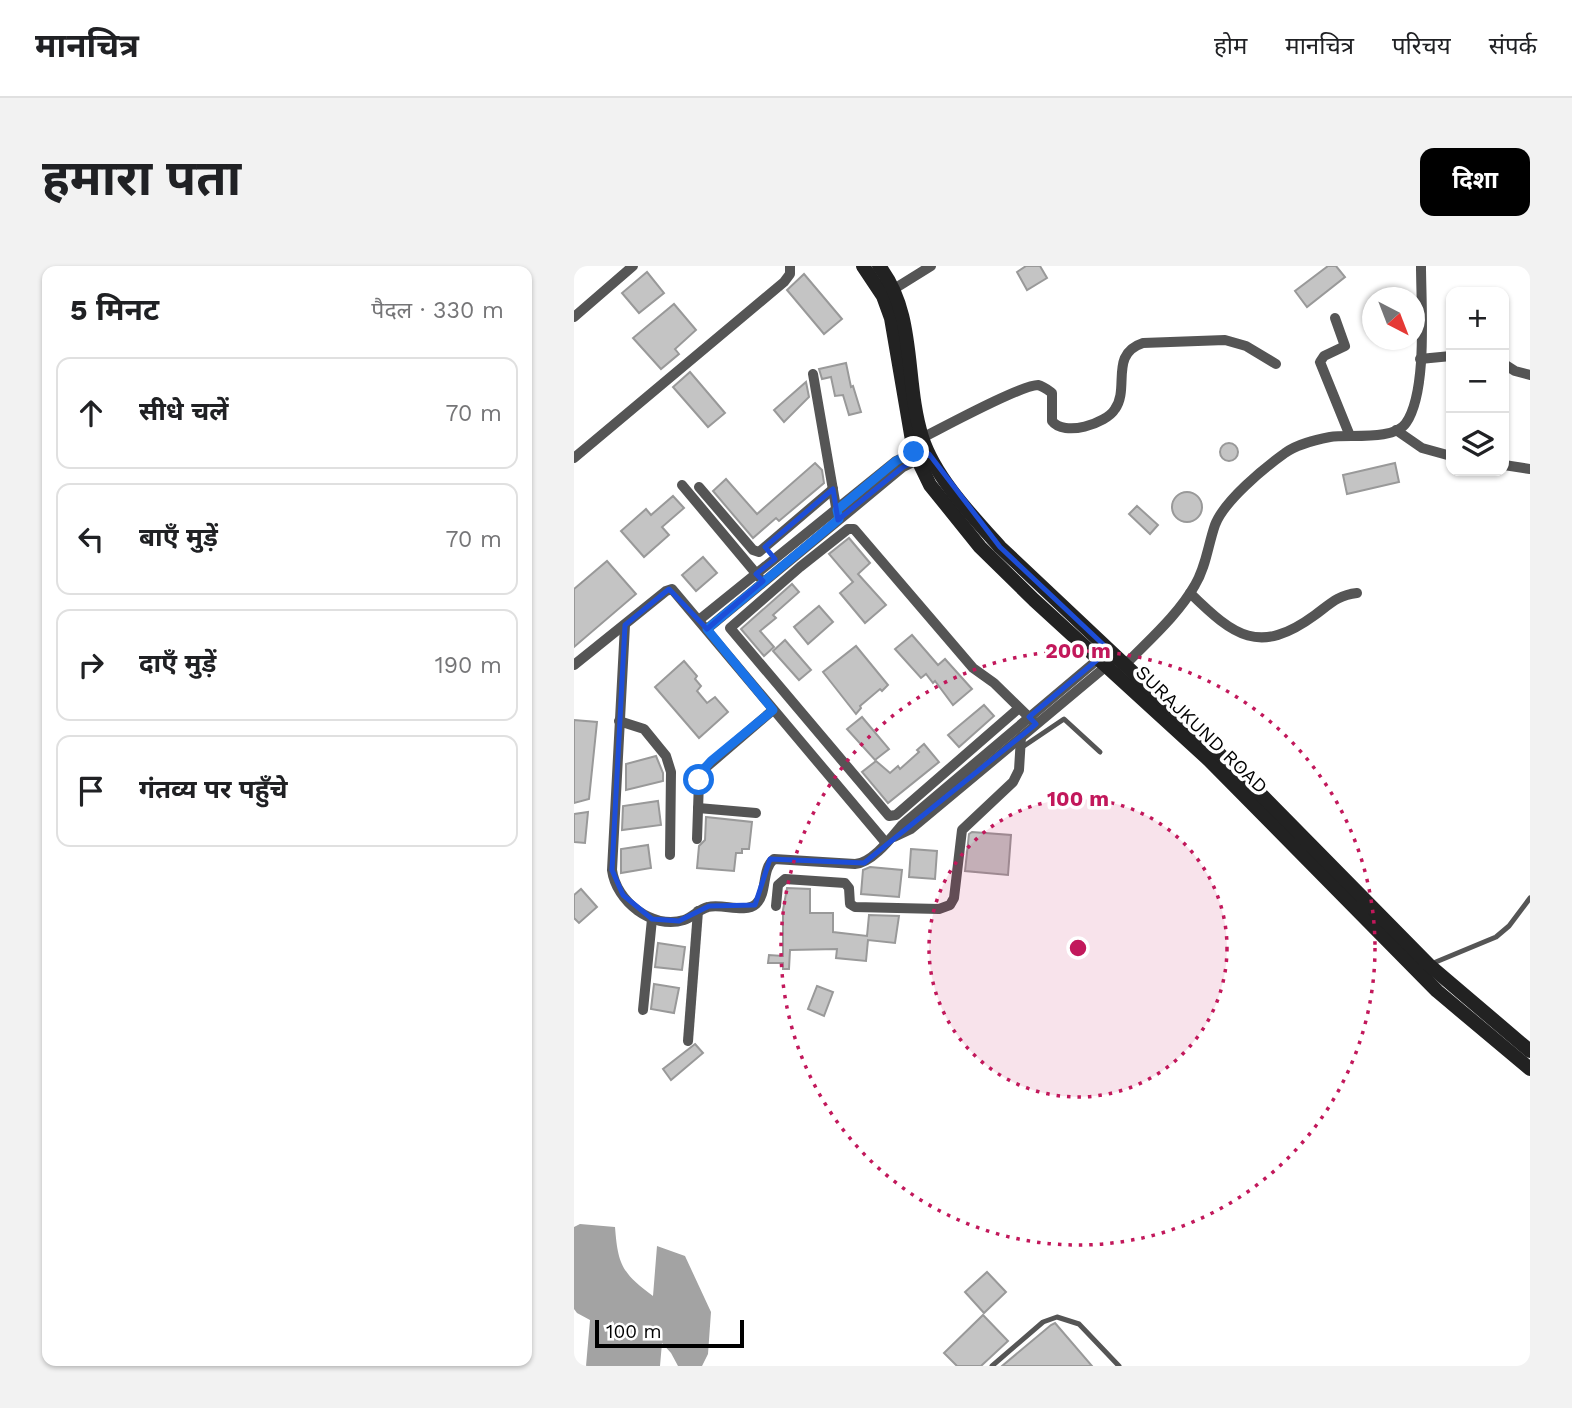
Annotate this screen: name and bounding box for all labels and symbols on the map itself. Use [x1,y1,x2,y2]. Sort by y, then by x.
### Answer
north arrow [1362,287,1425,350]
route end [898,436,929,467]
text: 200 m [1045,638,1111,663]
street label: SURAJKUND ROAD [1131,661,1272,798]
route start [683,764,714,795]
text: 100 m [1047,786,1109,811]
centre of rings [1066,936,1090,960]
scale bar [595,1317,744,1349]

